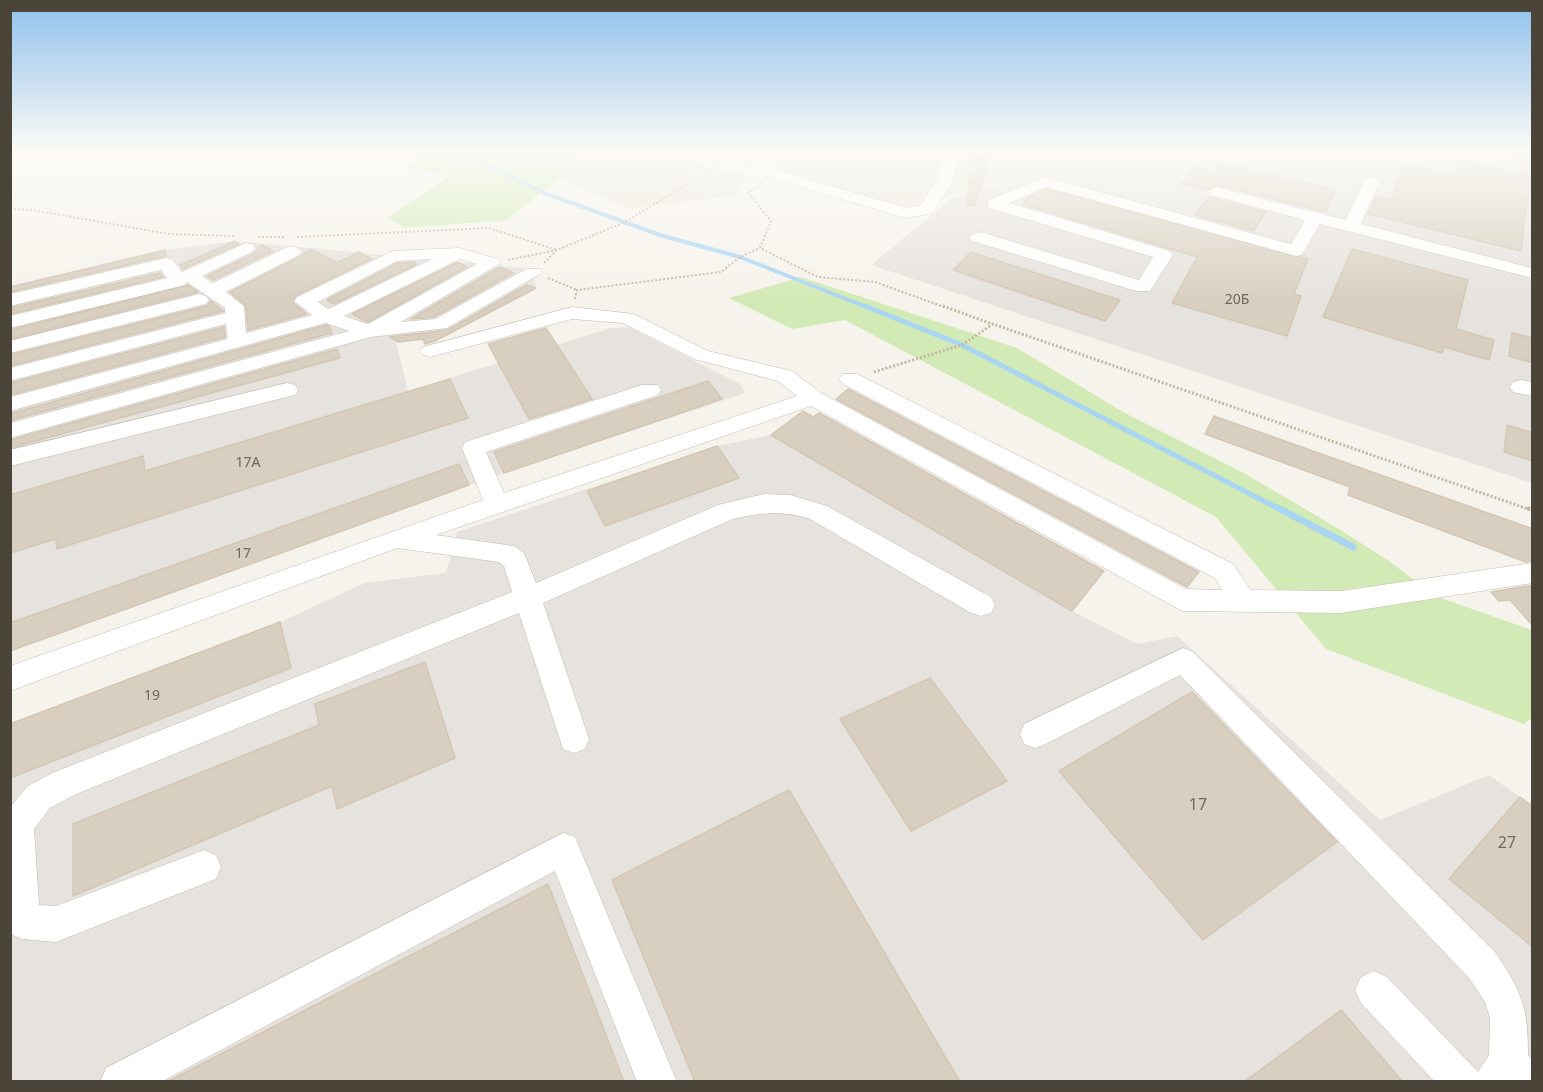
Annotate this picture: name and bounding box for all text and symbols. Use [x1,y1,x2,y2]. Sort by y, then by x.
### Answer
house number: 20Б [1225,292,1249,308]
house number: 17А [236,455,260,471]
house number: 17 [235,546,251,562]
house number: 19 [144,688,160,704]
house number: 17 [1189,795,1207,815]
house number: 27 [1498,833,1516,853]

